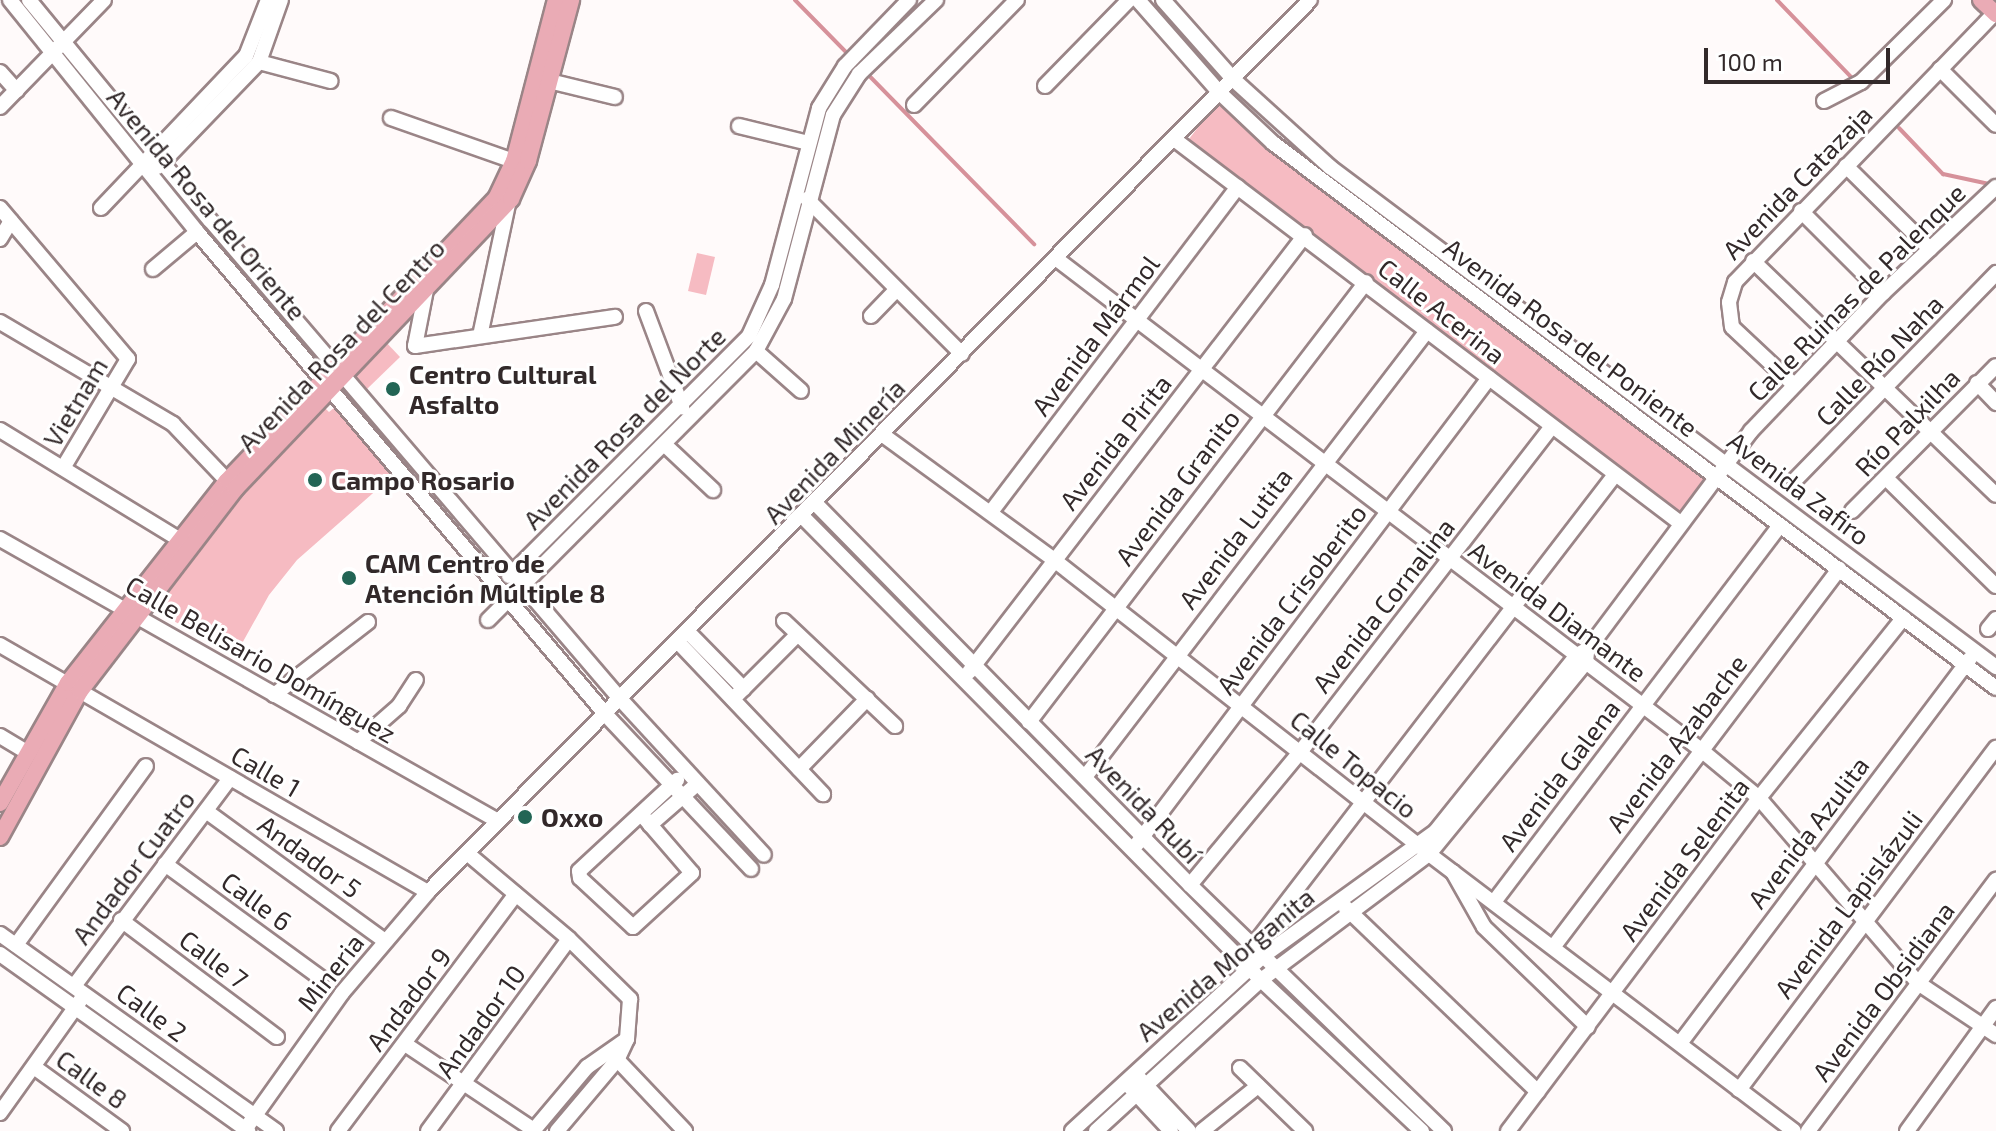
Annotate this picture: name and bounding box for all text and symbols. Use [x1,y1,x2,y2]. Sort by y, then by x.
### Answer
scale bar [1708,32,1894,82]
text: 100 m [1718,47,1783,76]
street label: Avenida Rosa del Oriente [101,82,313,326]
street label: Avenida Catazaja [1716,99,1878,265]
street label: Calle Ruinas de Palenque [1741,177,1971,407]
street label: Avenida Rosa del Poniente [1438,231,1704,443]
street label: Avenida Rosa del Centro [231,232,451,458]
street label: Avenida Mármol [1025,249,1165,421]
street label: Calle Acerina [1372,252,1512,370]
street label: Calle Río Naha [1809,288,1949,432]
street label: Avenida Rosa del Norte [516,320,732,536]
street label: Vietnam [36,352,114,452]
place label: Centro Cultural Asfalto [409,358,596,420]
street label: Río Palxilha [1848,362,1966,482]
street label: Avenida Pirita [1053,368,1177,516]
street label: Avenida Minería [757,372,911,530]
marker: Centro Cultural Asfalto [384,380,402,398]
street label: Avenida Granito [1108,403,1246,571]
street label: Avenida Zafiro [1722,425,1876,551]
street label: Avenida Lutita [1172,461,1298,615]
place label: Campo Rosario [331,464,515,496]
marker: Campo Rosario [306,471,324,489]
street label: Avenida Crisoberito [1209,498,1373,700]
street label: Avenida Cornalina [1305,512,1461,698]
street label: Avenida Diamante [1463,534,1653,688]
place label: CAM Centro de Atención Múltiple 8 [365,547,605,608]
street label: Calle Belisario Domínguez [121,569,401,749]
marker: CAM Centro de Atención Múltiple 8 [340,569,358,587]
street label: Avenida Azabache [1599,648,1753,838]
street label: Avenida Galena [1492,693,1626,857]
street label: Calle Topacio [1284,703,1424,825]
street label: Calle 1 [226,739,306,803]
street label: Avenida Rubí [1080,739,1208,869]
street label: Avenida Azulita [1741,750,1875,914]
street label: Avenida Selenita [1613,771,1755,947]
street label: Andador Cuatro [65,784,201,950]
place label: Oxxo [541,801,603,833]
street label: Avenida Lapislázuli [1767,804,1929,1004]
street label: Andador 5 [252,808,368,904]
marker: Oxxo [516,808,534,826]
street label: Calle 6 [216,865,298,937]
street label: Avenida Morganita [1130,881,1320,1047]
street label: Avenida Obsidiana [1805,895,1961,1087]
street label: Calle 7 [174,923,254,995]
street label: Mineria [290,927,370,1017]
street label: Andador 9 [359,941,457,1057]
street label: Andador 10 [428,958,532,1084]
street label: Calle 2 [111,976,193,1048]
street label: Calle 8 [50,1043,134,1115]

